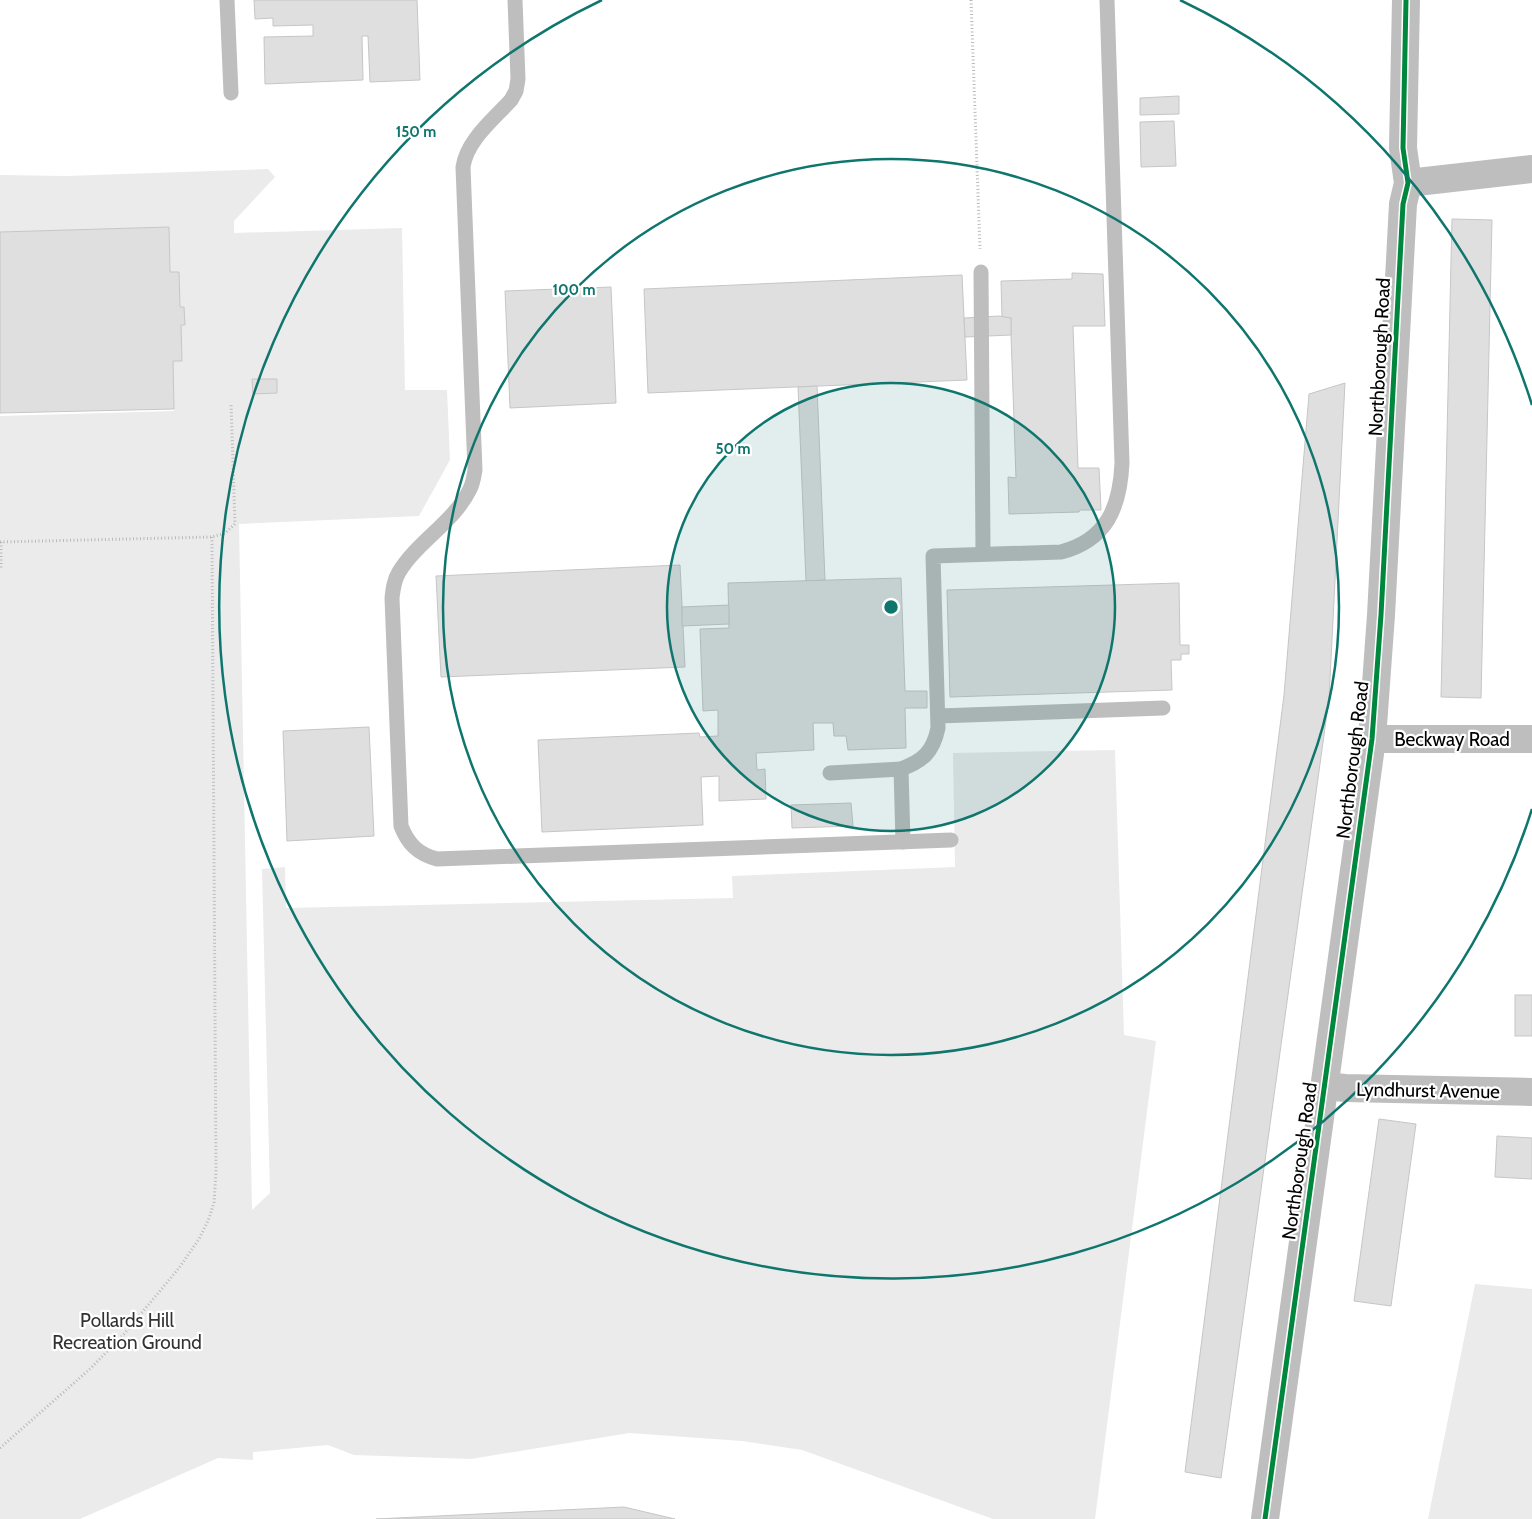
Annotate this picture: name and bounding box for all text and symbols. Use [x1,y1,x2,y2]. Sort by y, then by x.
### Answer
text: 150 m [396,123,436,141]
street label: Northborough Road [1364,277,1395,437]
text: 100 m [552,281,596,299]
text: 50 m [715,440,751,458]
centre of rings [882,598,900,616]
street label: Northborough Road [1331,680,1374,840]
street label: Beckway Road [1394,728,1510,751]
street label: Lyndhurst Avenue [1356,1078,1500,1103]
street label: Northborough Road [1277,1081,1322,1241]
park label: Pollards Hill Recreation Ground [52,1309,202,1354]

